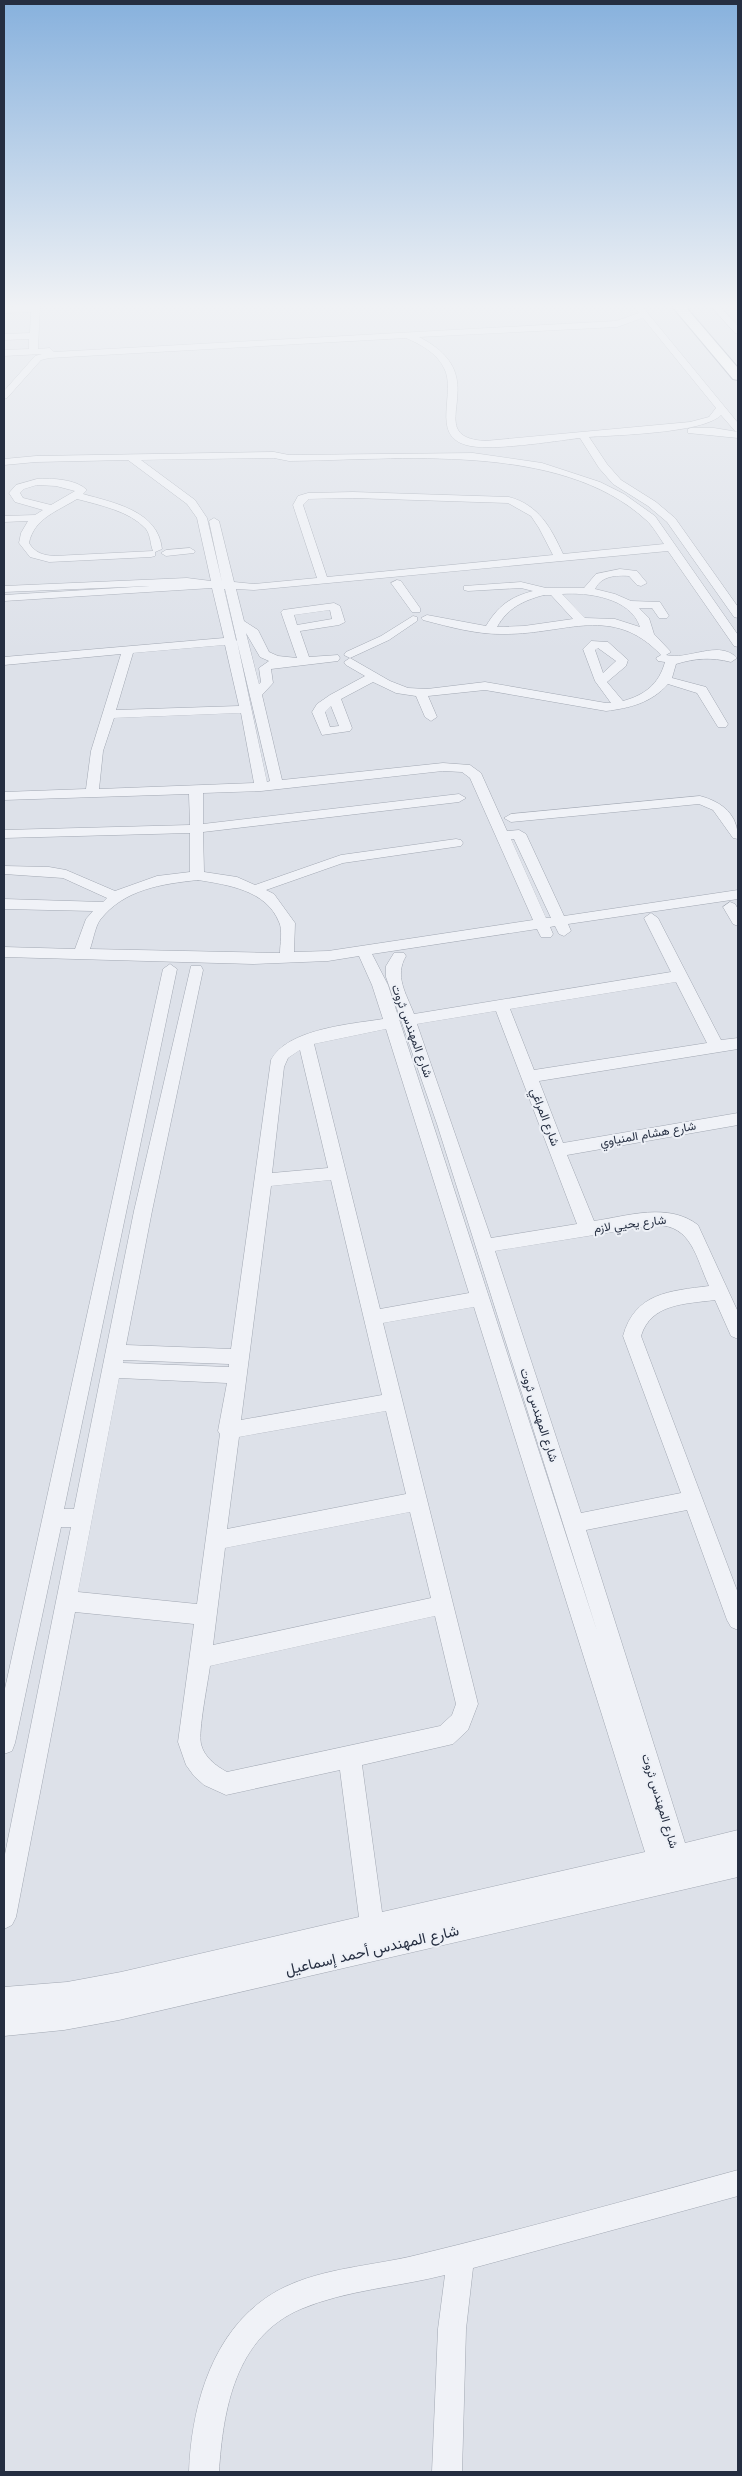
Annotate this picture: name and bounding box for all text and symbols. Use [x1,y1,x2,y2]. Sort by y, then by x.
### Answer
street label: شارع المهندس ثروت [387,983,435,1080]
street label: شارع المراغي [525,1086,562,1149]
street label: شارع هشام المنياوي [599,1119,698,1152]
street label: شارع يحيي لازم [593,1213,667,1238]
street label: شارع المهندس ثروت [515,1366,561,1464]
street label: شارع المهندس ثروت [637,1752,681,1850]
street label: شارع المهندس أحمد إسماعيل [283,1921,461,1981]

